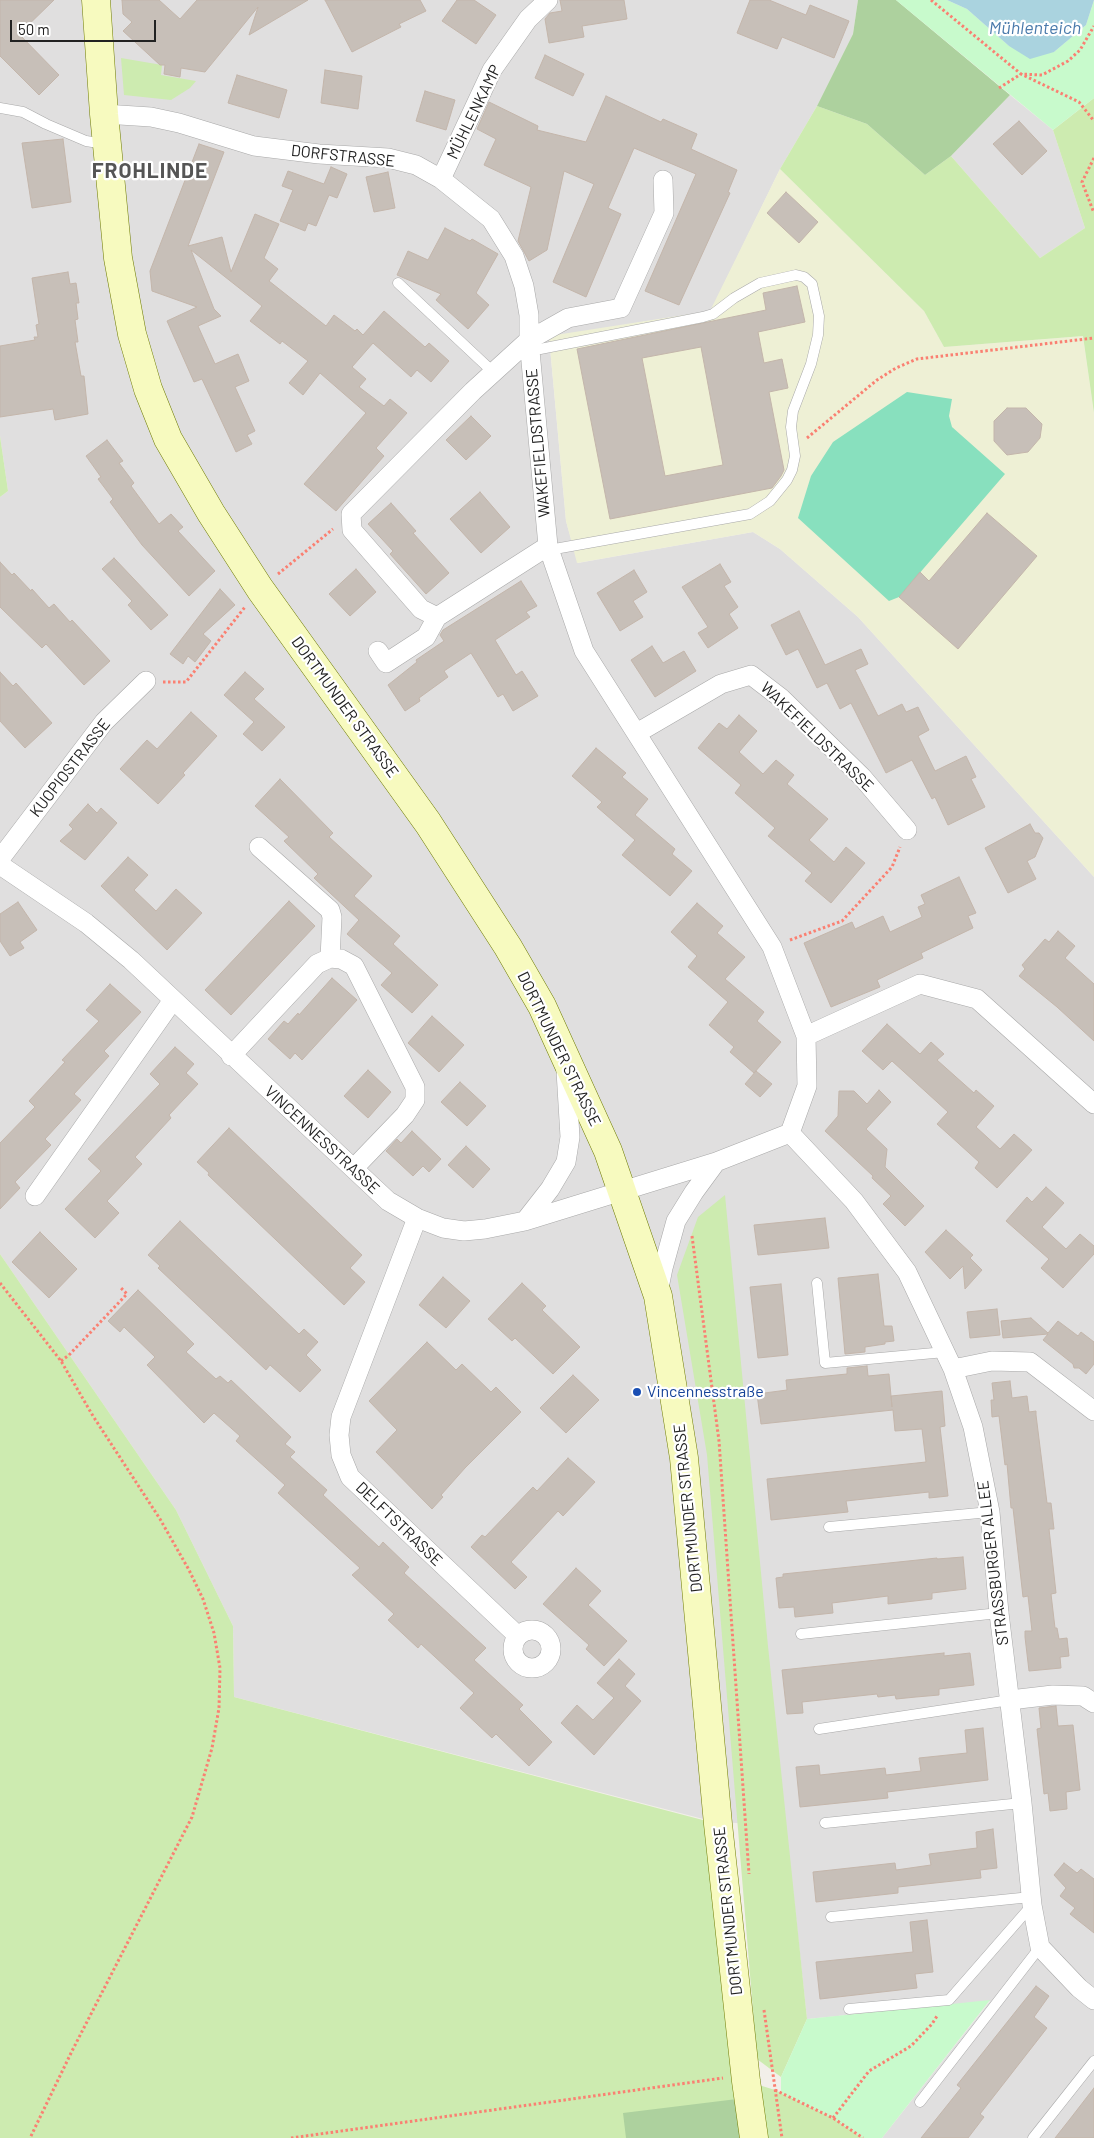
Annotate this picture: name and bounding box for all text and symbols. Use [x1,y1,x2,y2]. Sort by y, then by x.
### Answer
scale bar [12,10,159,42]
water label: Mühlenteich [989,17,1081,39]
text: 50 m [18,20,50,38]
street label: MÜHLENKAMP [443,62,505,162]
street label: DORFSTRASSE [290,141,396,171]
district label: FROHLINDE [91,158,209,184]
street label: WAKEFIELDSTRASSE [522,368,554,518]
street label: DORTMUNDER STRASSE [287,633,403,781]
street label: WAKEFIELDSTRASSE [757,678,877,796]
street label: KUOPIOSTRASSE [26,715,114,821]
street label: DORTMUNDER STRASSE [513,969,605,1129]
street label: VINCENNESSTRASSE [261,1082,383,1198]
place label: Vincennesstraße [647,1382,764,1402]
marker: Vincennesstraße [631,1386,643,1398]
street label: DORTMUNDER STRASSE [670,1423,706,1593]
street label: DELFTSTRASSE [352,1478,446,1570]
street label: STRASSBURGER ALLEE [973,1479,1013,1647]
street label: DORTMUNDER STRASSE [710,1826,746,1996]

